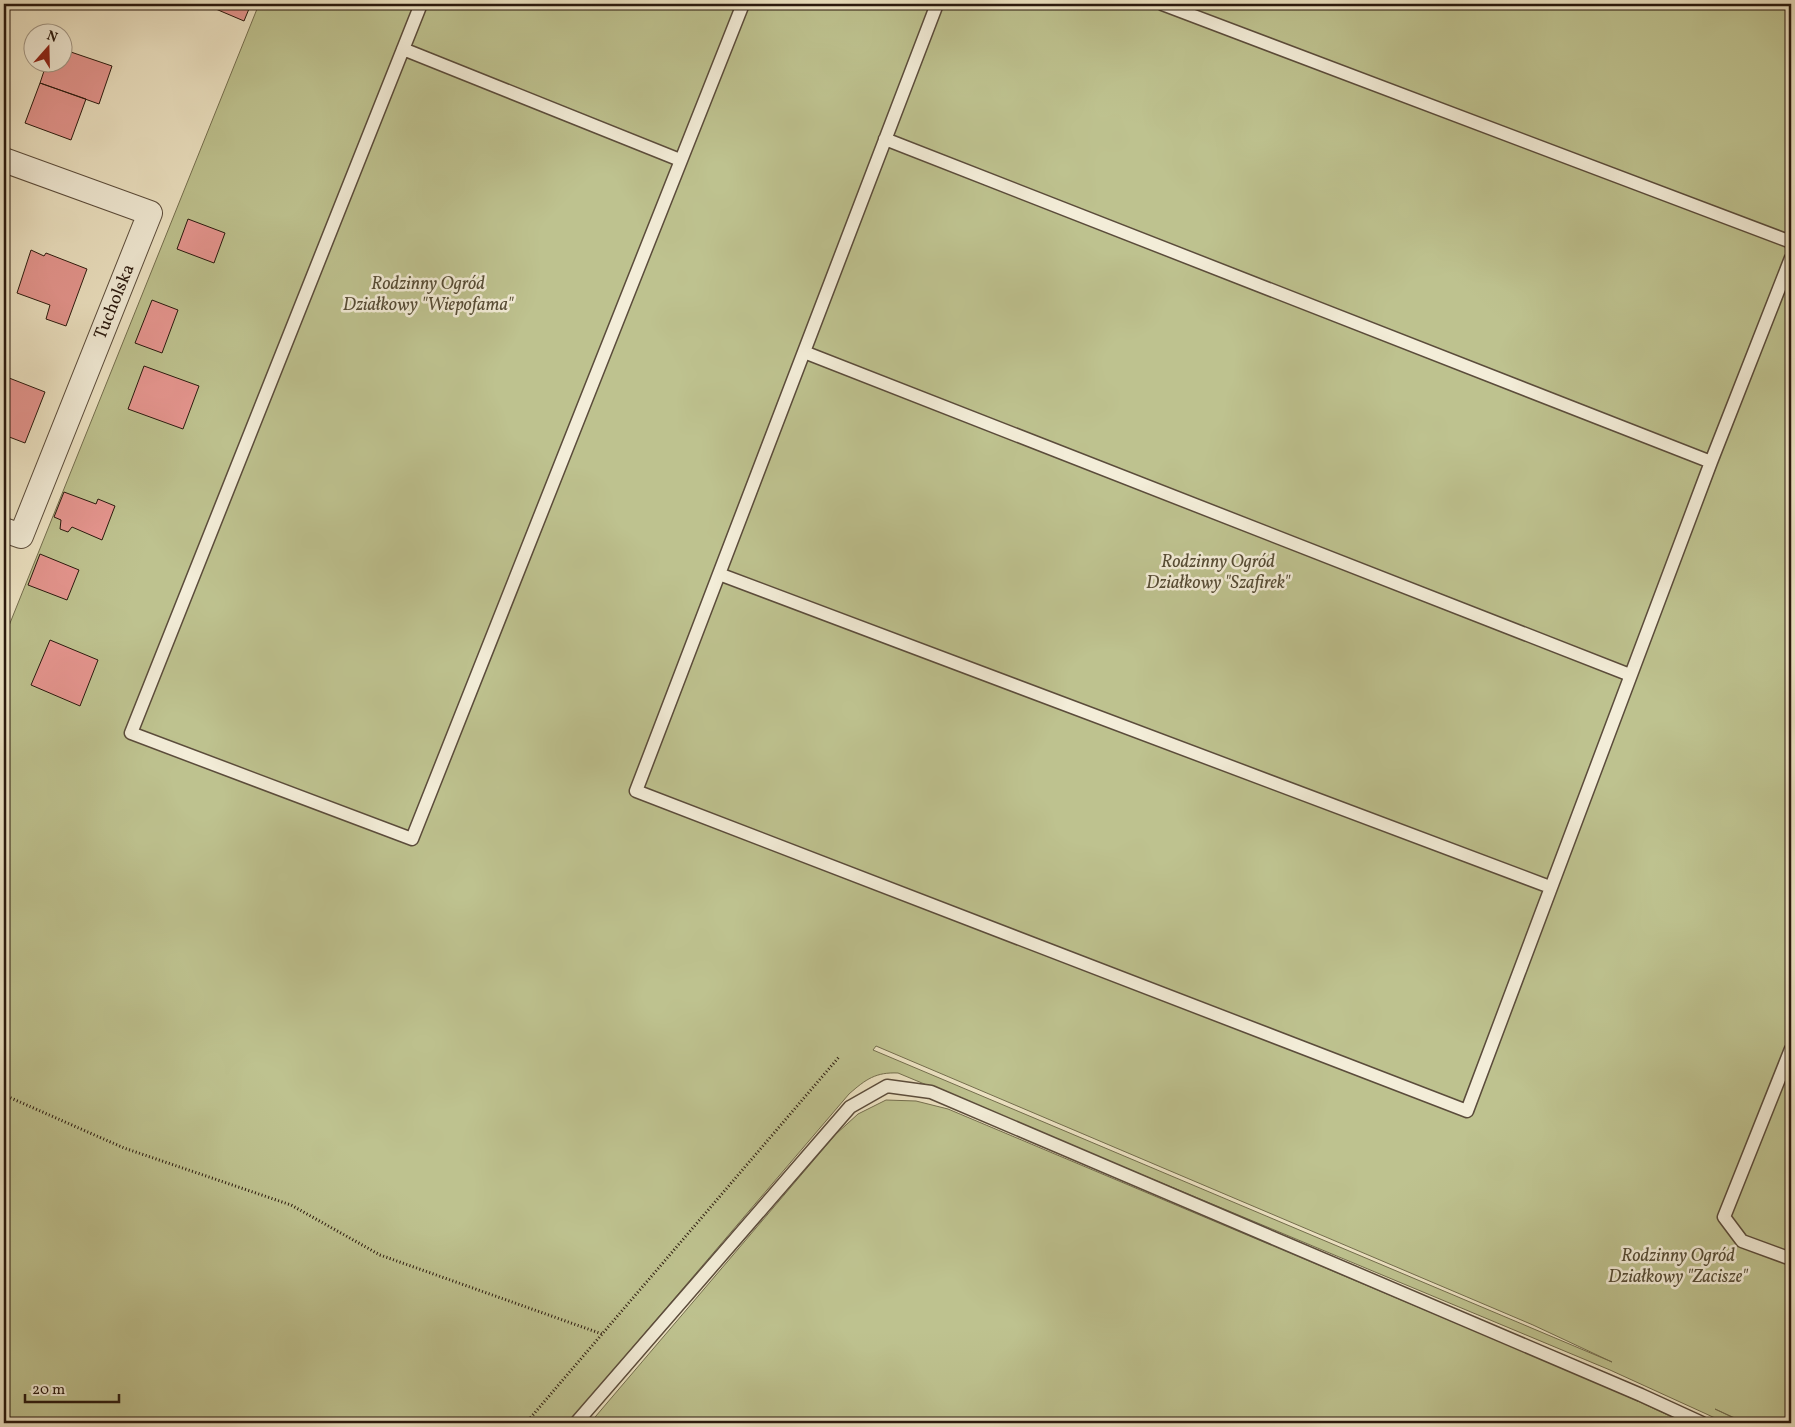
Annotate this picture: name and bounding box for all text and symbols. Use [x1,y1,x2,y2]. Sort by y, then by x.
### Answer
north arrow [22,22,72,72]
text: N [44,27,60,48]
street label: Tucholska [89,260,141,343]
park label: Rodzinny Ogród Działkowy "Wiepofama" [343,272,514,318]
park label: Rodzinny Ogród Działkowy "Szafirek" [1146,550,1291,596]
park label: Rodzinny Ogród Działkowy "Zacisze" [1608,1244,1749,1290]
scale bar [25,1372,119,1404]
text: 20 m [32,1380,65,1401]

